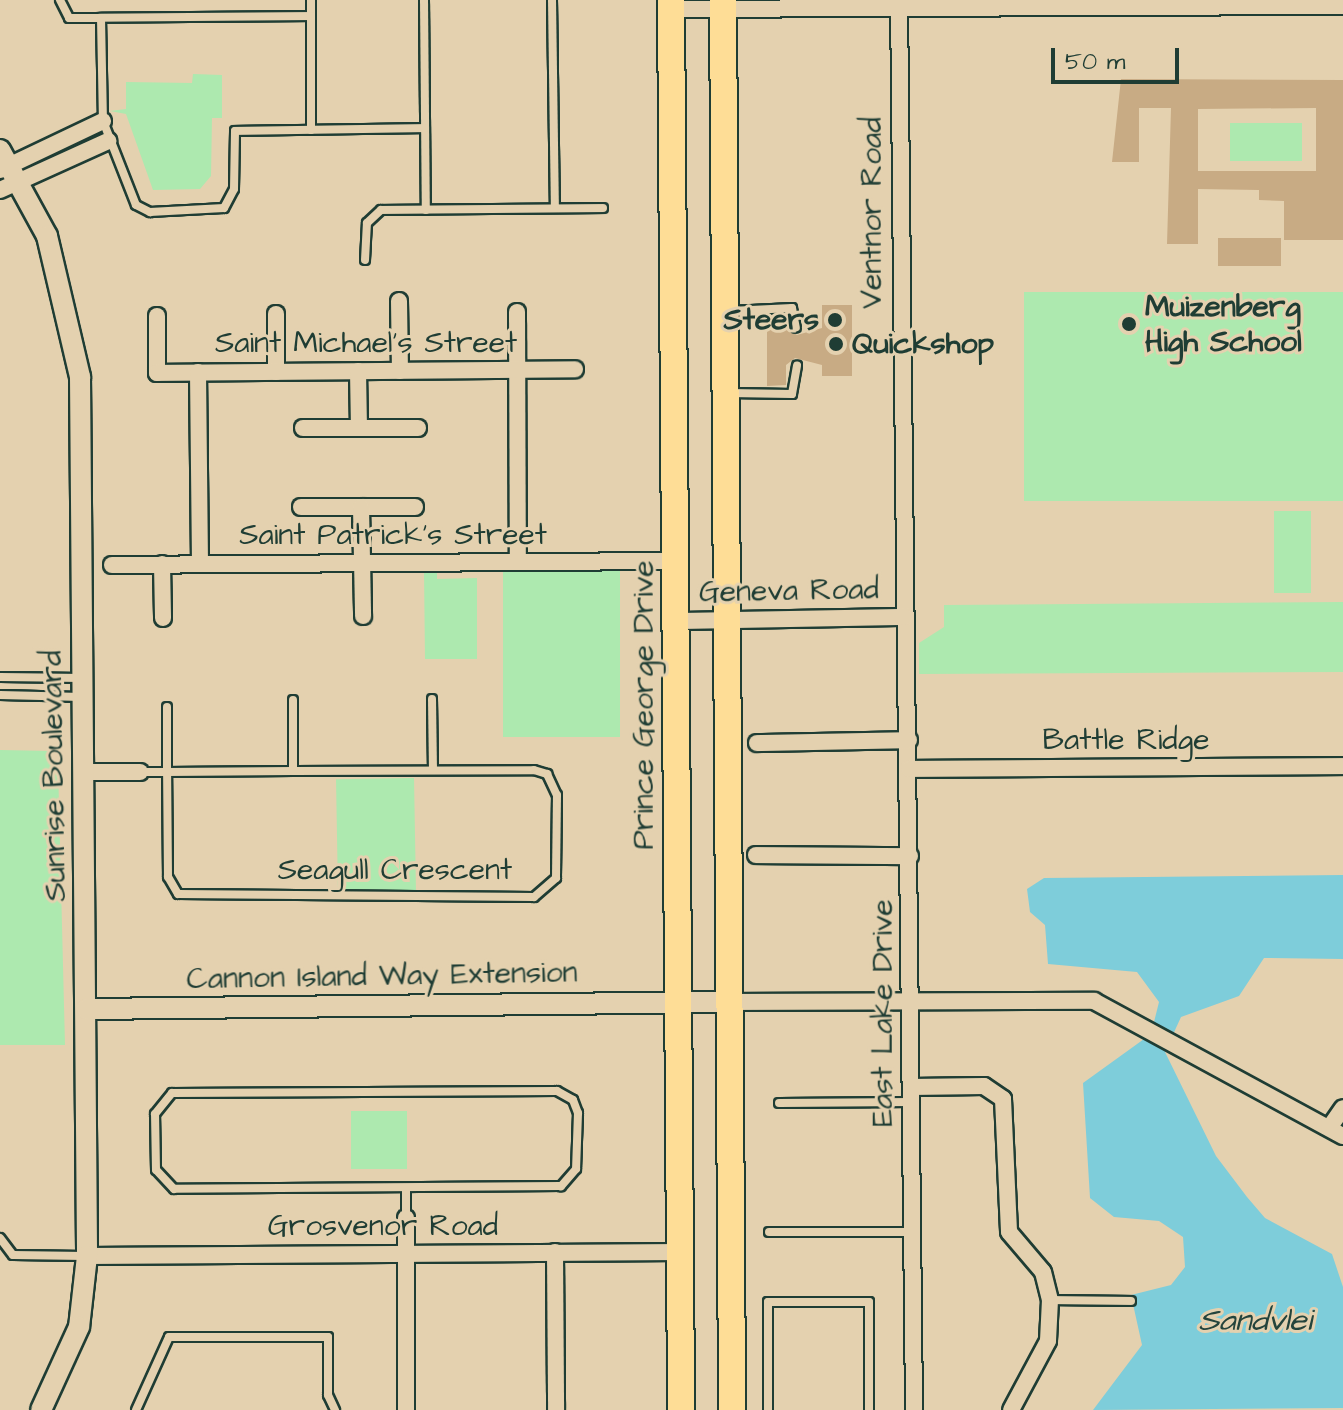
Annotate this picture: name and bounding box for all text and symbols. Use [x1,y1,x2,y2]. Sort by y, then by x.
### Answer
scale bar [1055,32,1183,82]
text: 50 m [1065,45,1125,79]
street label: Ventnor Road [854,117,890,309]
place label: Muizenberg High School [1145,289,1302,360]
place label: Steers [724,302,819,338]
marker: Steers [826,311,844,329]
marker: Muizenberg High School [1120,315,1138,333]
street label: Saint Michael's Street [215,325,517,361]
place label: Quickshop [852,326,994,362]
marker: Quickshop [827,335,845,353]
street label: Saint Patrick's Street [239,517,547,553]
street label: Prince George Drive [626,561,662,849]
street label: Geneva Road [699,571,879,611]
street label: Sunrise Boulevard [34,650,74,902]
street label: Battle Ridge [1043,722,1209,758]
street label: Seagull Crescent [278,852,512,888]
street label: East Lake Drive [865,899,901,1127]
street label: Cannon Island Way Extension [186,955,578,997]
street label: Grosvenor Road [268,1208,498,1244]
water label: Sandvlei [1198,1302,1312,1340]

